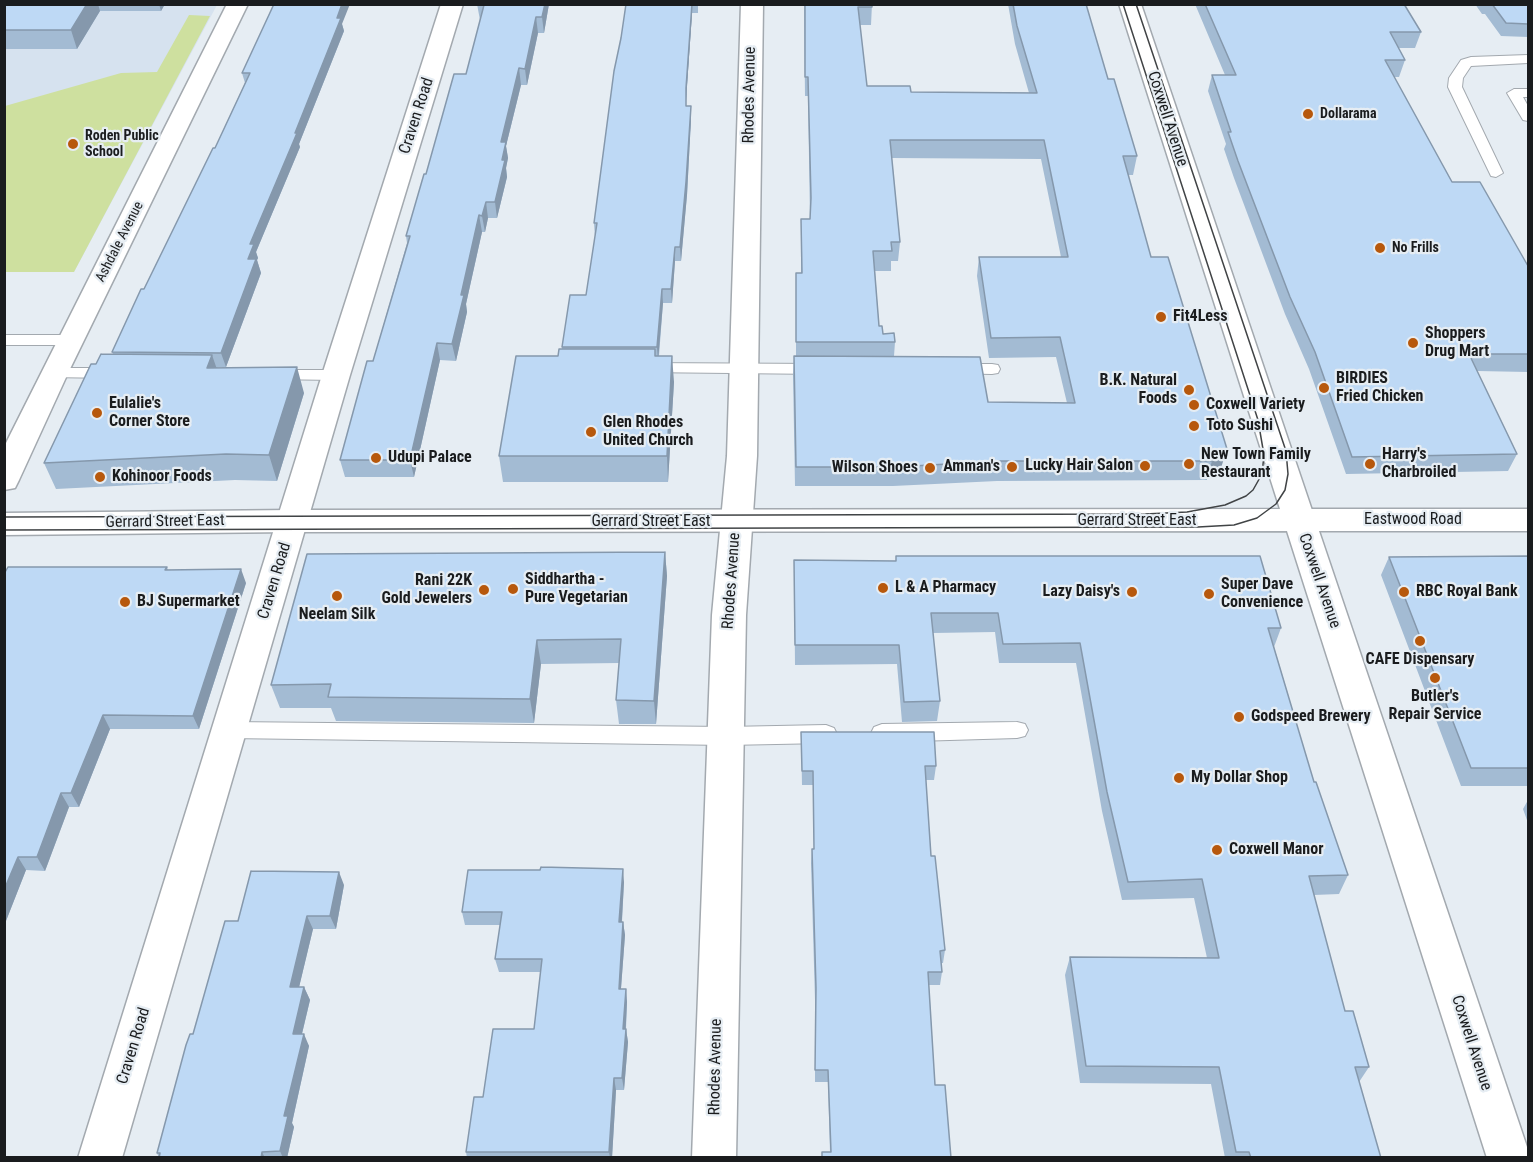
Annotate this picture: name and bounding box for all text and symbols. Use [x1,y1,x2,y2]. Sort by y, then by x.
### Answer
street label: Rhodes Avenue [740,46,760,144]
street label: Coxwell Avenue [1143,69,1191,169]
street label: Craven Road [396,75,438,157]
place label: Dollarama [1320,106,1377,122]
marker: Dollarama [1301,107,1315,121]
place label: Roden Public School [85,128,159,160]
marker: Roden Public School [66,137,80,151]
street label: Ashdale Avenue [93,199,147,285]
place label: No Frills [1392,240,1439,256]
marker: No Frills [1373,241,1387,255]
place label: Fit4Less [1173,307,1227,327]
marker: Fit4Less [1154,310,1168,324]
place label: Shoppers Drug Mart [1425,324,1489,362]
marker: Shoppers Drug Mart [1406,336,1420,350]
place label: BIRDIES Fried Chicken [1336,369,1423,407]
place label: B.K. Natural Foods [1099,371,1177,409]
marker: BIRDIES Fried Chicken [1317,381,1331,395]
marker: B.K. Natural Foods [1182,383,1196,397]
place label: Eulalie's Corner Store [109,394,190,432]
place label: Coxwell Variety [1206,395,1305,415]
marker: Coxwell Variety [1187,398,1201,412]
marker: Eulalie's Corner Store [90,406,104,420]
place label: Glen Rhodes United Church [603,413,693,451]
place label: Toto Sushi [1206,416,1273,436]
marker: Toto Sushi [1187,419,1201,433]
marker: Glen Rhodes United Church [584,425,598,439]
place label: New Town Family Restaurant [1201,445,1311,483]
place label: Harry's Charbroiled [1382,445,1456,483]
place label: Udupi Palace [388,448,472,468]
marker: Udupi Palace [369,451,383,465]
place label: Lucky Hair Salon [1025,456,1133,476]
place label: Amman's [943,457,1000,477]
marker: New Town Family Restaurant [1182,457,1196,471]
marker: Harry's Charbroiled [1363,457,1377,471]
place label: Wilson Shoes [832,458,918,478]
marker: Lucky Hair Salon [1138,459,1152,473]
marker: Amman's [1005,460,1019,474]
marker: Wilson Shoes [923,461,937,475]
place label: Kohinoor Foods [112,467,212,487]
marker: Kohinoor Foods [93,470,107,484]
street label: Eastwood Road [1364,510,1462,530]
street label: Gerrard Street East [105,511,225,533]
street label: Gerrard Street East [1077,511,1197,531]
street label: Gerrard Street East [591,512,711,532]
street label: Coxwell Avenue [1294,531,1344,631]
street label: Rhodes Avenue [719,532,745,630]
street label: Craven Road [254,540,296,622]
place label: Siddhartha - Pure Vegetarian [525,570,628,608]
place label: Rani 22K Gold Jewelers [381,571,472,609]
place label: Super Dave Convenience [1221,575,1303,613]
place label: L & A Pharmacy [895,578,996,598]
marker: L & A Pharmacy [876,581,890,595]
marker: Siddhartha - Pure Vegetarian [506,582,520,596]
place label: Lazy Daisy's [1043,582,1120,602]
place label: RBC Royal Bank [1416,582,1518,602]
marker: Rani 22K Gold Jewelers [477,583,491,597]
marker: Lazy Daisy's [1125,585,1139,599]
marker: RBC Royal Bank [1397,585,1411,599]
marker: Super Dave Convenience [1202,587,1216,601]
marker: Neelam Silk [330,589,344,603]
place label: BJ Supermarket [137,592,240,612]
marker: BJ Supermarket [118,595,132,609]
place label: Neelam Silk [299,605,375,625]
marker: CAFE Dispensary [1413,634,1427,648]
place label: CAFE Dispensary [1366,650,1474,670]
marker: Butler's Repair Service [1428,671,1442,685]
place label: Butler's Repair Service [1389,687,1481,725]
place label: Godspeed Brewery [1251,707,1371,727]
marker: Godspeed Brewery [1232,710,1246,724]
place label: My Dollar Shop [1191,768,1288,788]
marker: My Dollar Shop [1172,771,1186,785]
place label: Coxwell Manor [1229,840,1323,860]
marker: Coxwell Manor [1210,843,1224,857]
street label: Coxwell Avenue [1447,993,1495,1093]
street label: Craven Road [113,1005,155,1087]
street label: Rhodes Avenue [706,1018,726,1116]

